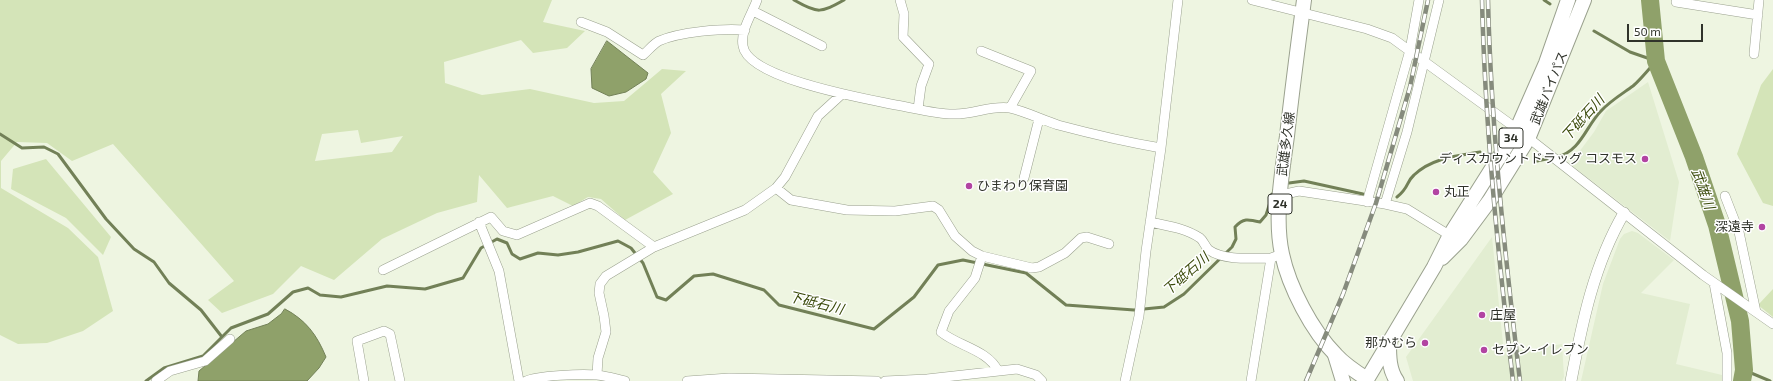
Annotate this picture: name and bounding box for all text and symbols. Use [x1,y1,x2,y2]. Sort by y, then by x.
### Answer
scale bar [1629,16,1705,42]
text: 50 m [1634,24,1661,38]
street label: 武雄バイパス [1527,49,1571,127]
water label: 下砥石川 [1558,92,1608,144]
street label: 武雄多久線 [1274,111,1298,177]
road number: 34 [1499,128,1523,148]
place label: ディスカウントドラッグ コスモス [1439,151,1637,167]
marker: ディスカウントドラッグ コスモス [1640,154,1650,164]
water label: 武雄川 [1688,166,1718,212]
place label: ひまわり保育園 [977,178,1068,194]
marker: ひまわり保育園 [964,181,974,191]
place label: 丸正 [1444,184,1470,200]
marker: 丸正 [1431,187,1441,197]
road number: 24 [1268,194,1292,214]
place label: 深遠寺 [1715,219,1754,235]
marker: 深遠寺 [1757,222,1767,232]
water label: 下砥石川 [1159,249,1213,299]
water label: 下砥石川 [787,288,845,318]
place label: 庄屋 [1490,307,1516,323]
marker: 庄屋 [1477,310,1487,320]
place label: 那かむら [1365,335,1417,351]
marker: 那かむら [1420,338,1430,348]
place label: セブン-イレブン [1492,342,1589,358]
marker: セブン-イレブン [1479,345,1489,355]

